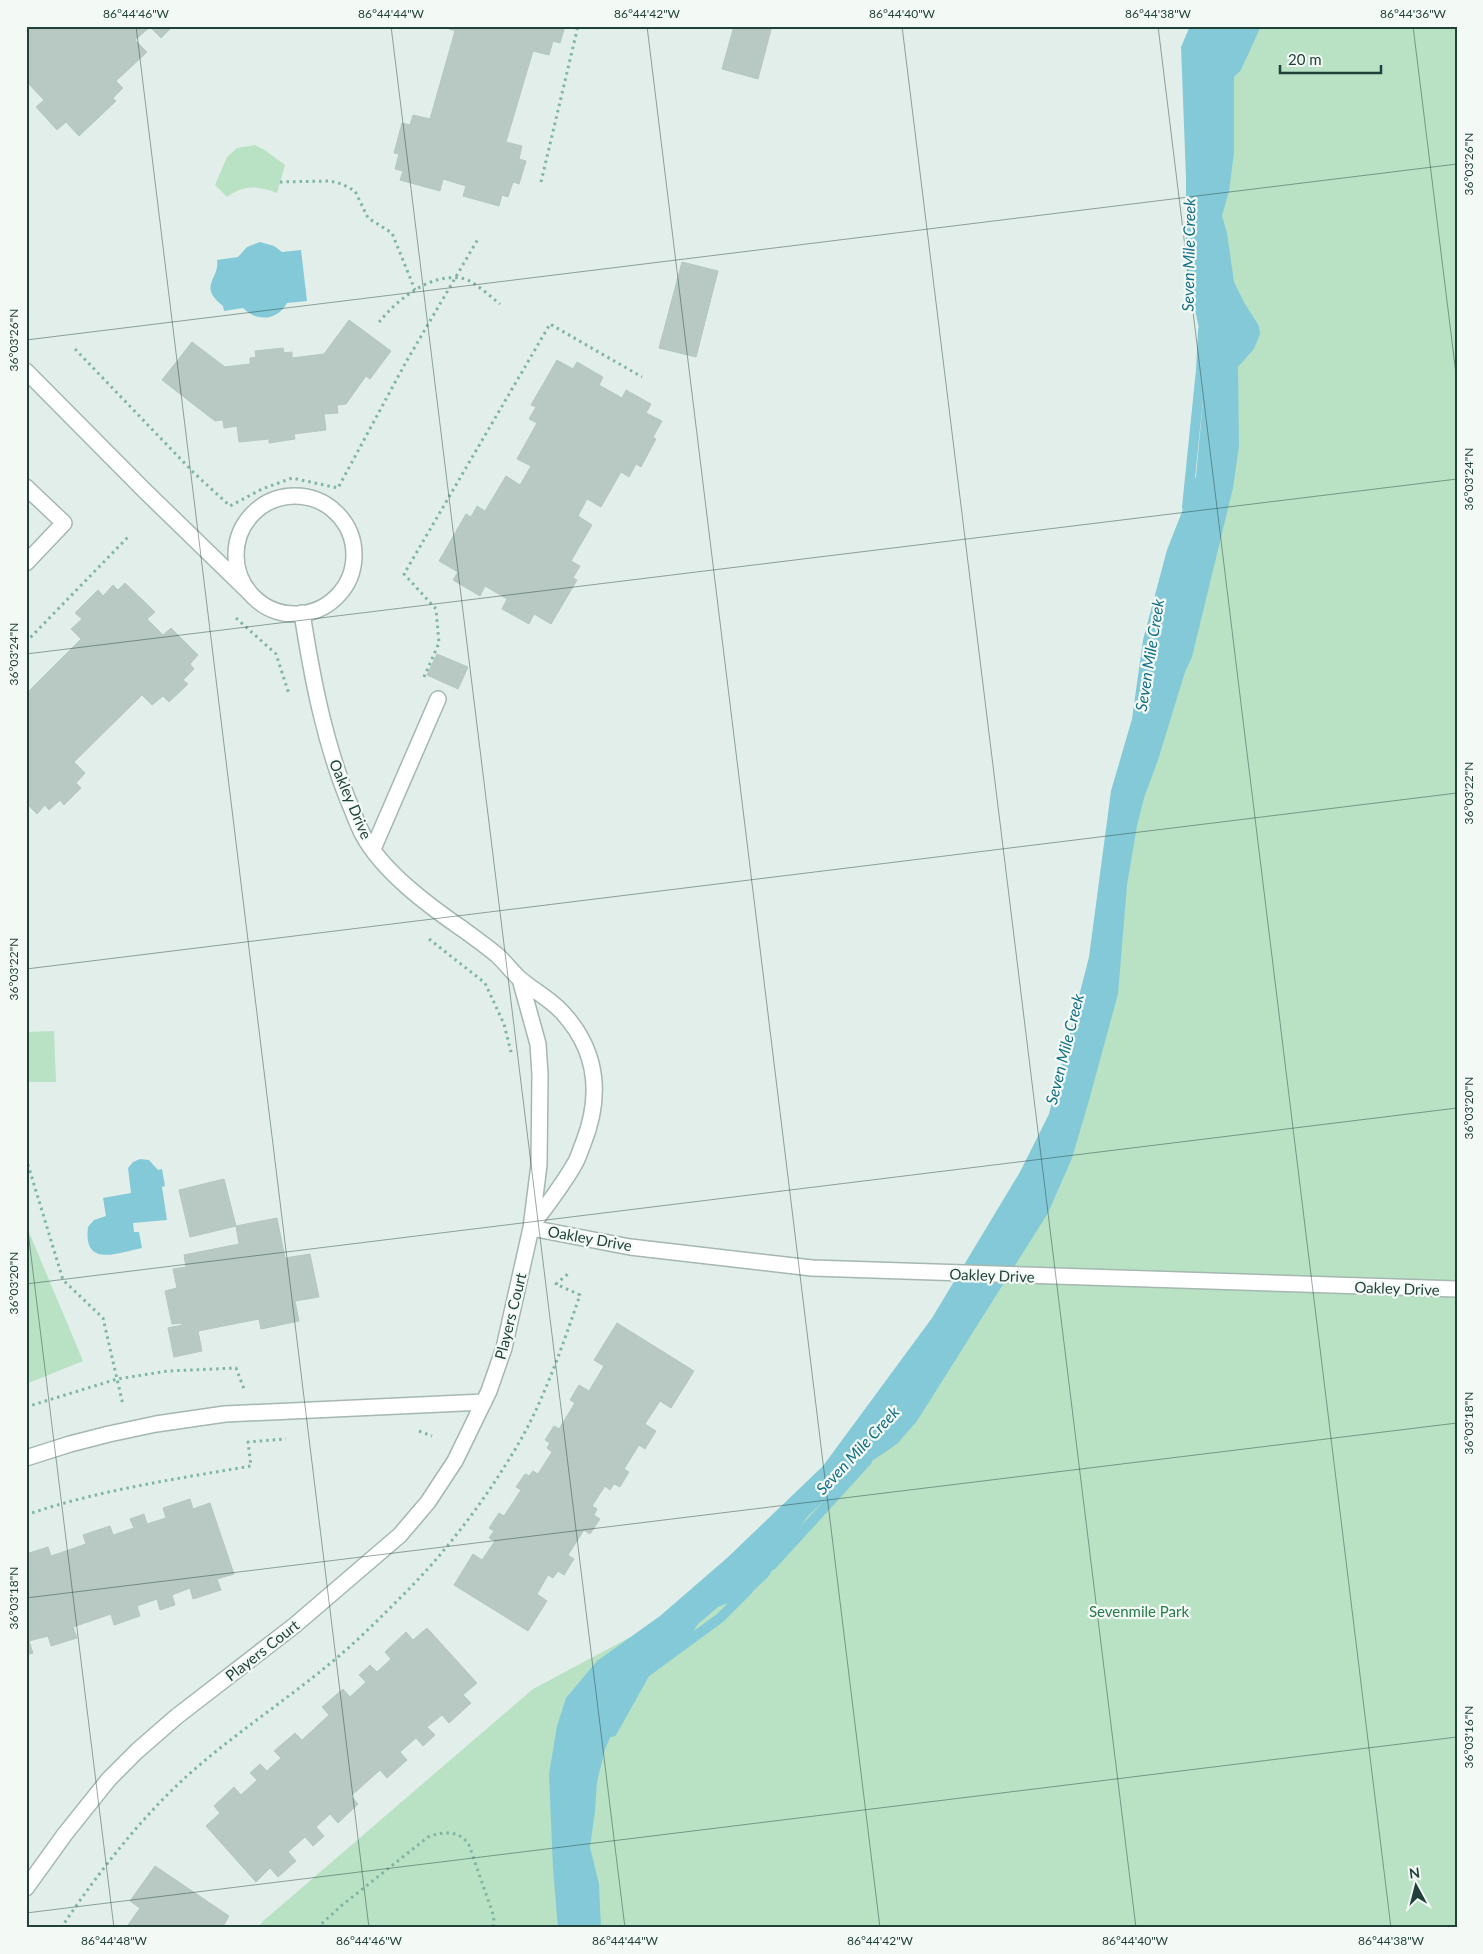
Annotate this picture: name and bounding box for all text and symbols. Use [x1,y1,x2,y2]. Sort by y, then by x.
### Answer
text: 86°44'46"W [103,6,170,21]
text: 86°44'44"W [358,6,425,21]
text: 86°44'42"W [614,6,681,21]
text: 86°44'40"W [869,6,936,21]
text: 86°44'38"W [1125,6,1192,21]
text: 86°44'36"W [1380,6,1447,21]
scale bar [1280,42,1382,74]
text: 20 m [1288,50,1322,68]
text: 36°03'26"N [1461,133,1476,195]
water label: Seven Mile Creek [1178,198,1198,312]
text: 36°03'26"N [6,309,21,371]
text: 36°03'24"N [1461,448,1476,510]
water label: Seven Mile Creek [1131,597,1167,712]
text: 36°03'24"N [6,623,21,685]
street label: Oakley Drive [326,756,376,842]
text: 36°03'22"N [1461,762,1476,824]
text: 36°03'22"N [6,938,21,1000]
water label: Seven Mile Creek [1041,991,1087,1106]
text: 36°03'20"N [1461,1077,1476,1139]
street label: Oakley Drive [547,1222,634,1254]
text: 36°03'20"N [6,1252,21,1314]
street label: Oakley Drive [949,1265,1035,1285]
street label: Players Court [491,1270,530,1361]
street label: Oakley Drive [1354,1278,1440,1298]
text: 36°03'18"N [1461,1392,1476,1454]
water label: Seven Mile Creek [811,1402,903,1498]
text: 36°03'18"N [6,1567,21,1629]
park label: Sevenmile Park [1089,1602,1189,1620]
street label: Players Court [222,1615,303,1684]
text: 36°03'16"N [1461,1706,1476,1768]
north arrow [1390,1862,1440,1912]
text: N [1408,1864,1421,1882]
text: 86°44'48"W [81,1933,148,1948]
text: 86°44'46"W [336,1933,403,1948]
text: 86°44'44"W [592,1933,659,1948]
text: 86°44'42"W [847,1933,914,1948]
text: 86°44'40"W [1102,1933,1169,1948]
text: 86°44'38"W [1358,1933,1425,1948]

